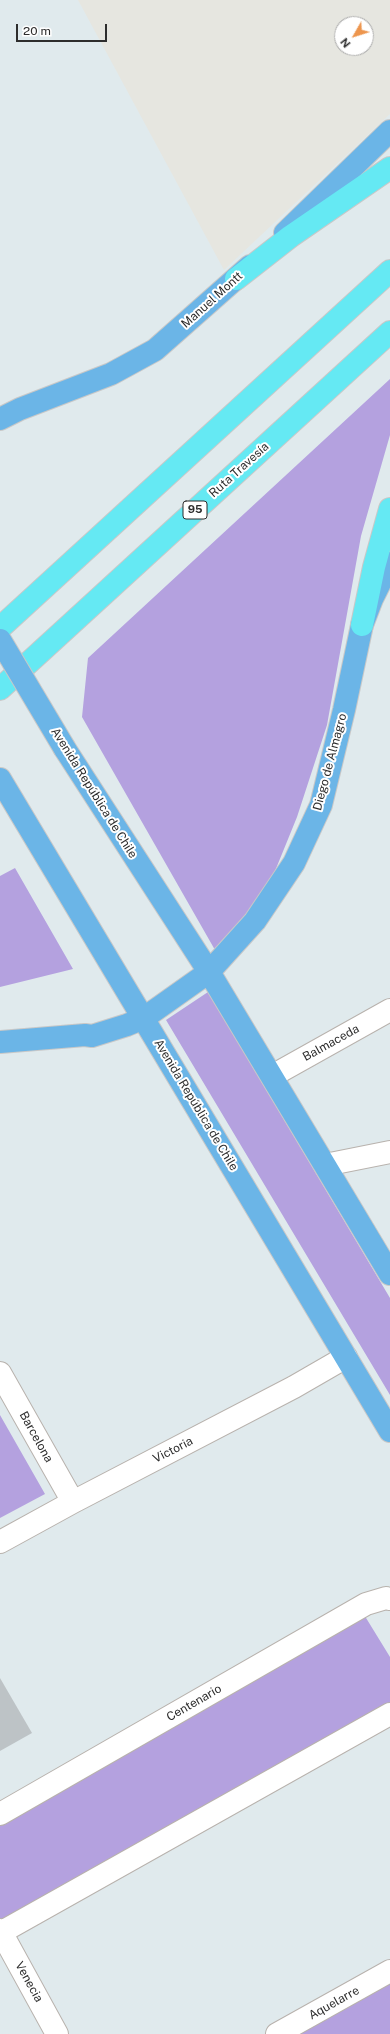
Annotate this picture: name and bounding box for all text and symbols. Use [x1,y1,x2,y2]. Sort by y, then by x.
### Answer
scale bar [18,16,109,42]
north arrow [334,16,374,56]
text: 20 m [23,24,51,38]
text: N [338,36,353,50]
street label: Manuel Montt [178,269,246,331]
street label: Ruta Travesía [206,440,272,500]
road number: 95 [183,501,207,519]
street label: Diego de Almagro [310,712,350,812]
street label: Avenida República de Chile [48,725,140,861]
street label: Balmaceda [300,1022,362,1064]
street label: Avenida República de Chile [151,1037,241,1173]
street label: Barcelona [16,1409,56,1465]
street label: Victoria [151,1434,195,1466]
street label: Centenario [164,1682,224,1724]
street label: Venecia [12,1959,46,2005]
street label: Aquelarre [306,1983,362,2023]

